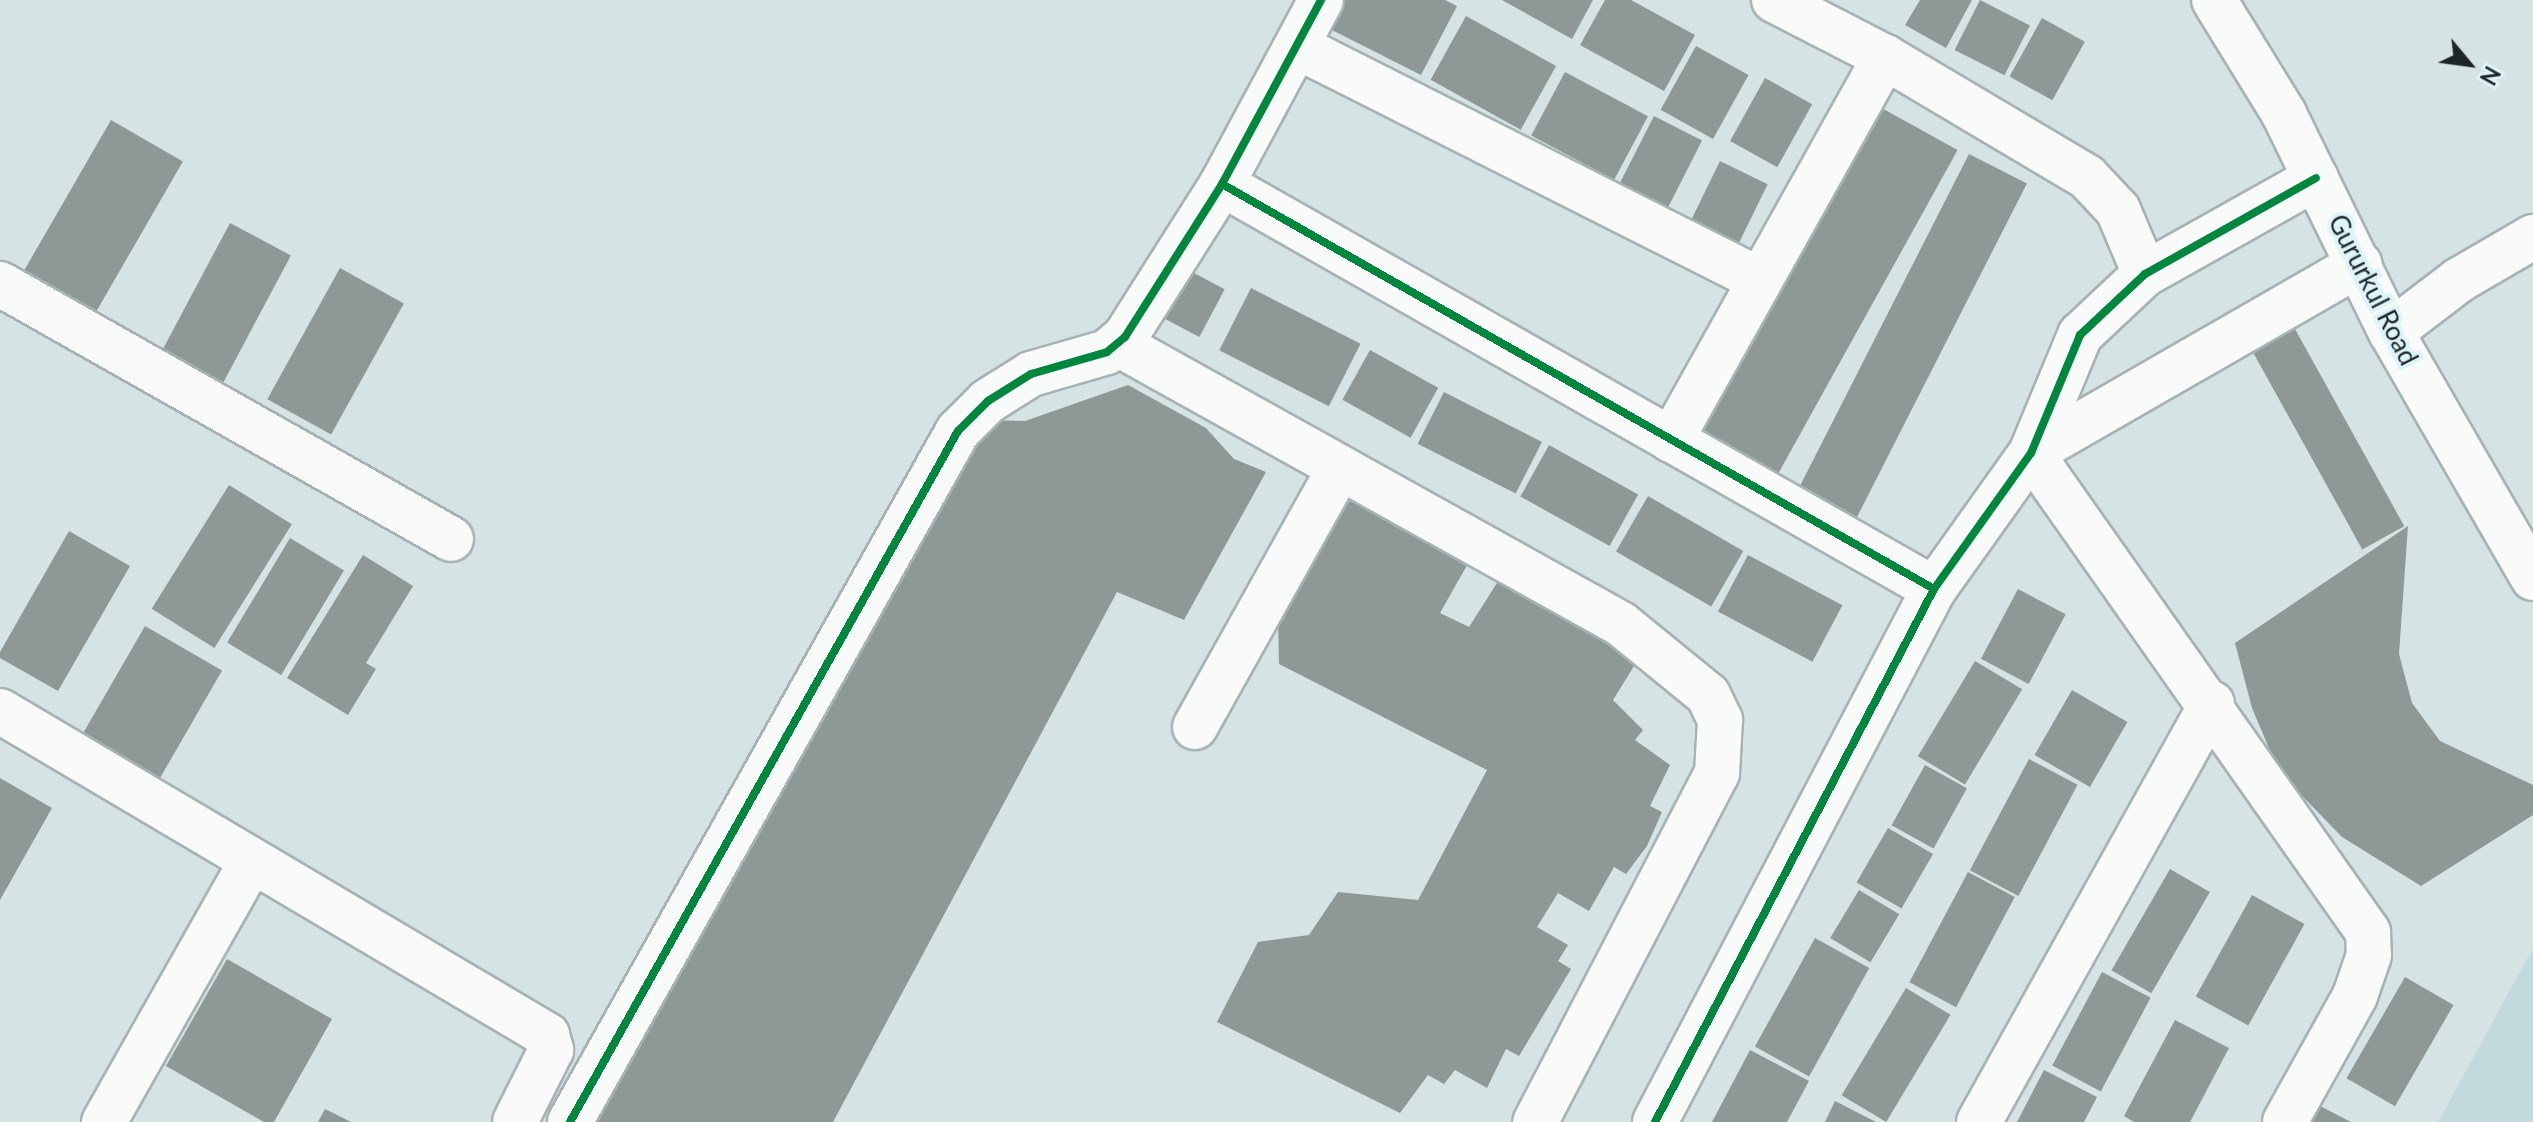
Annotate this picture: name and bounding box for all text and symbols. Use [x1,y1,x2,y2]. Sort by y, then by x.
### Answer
north arrow [2429,24,2509,104]
text: N [2475,62,2506,90]
street label: Gururkul Road [2322,209,2424,371]

